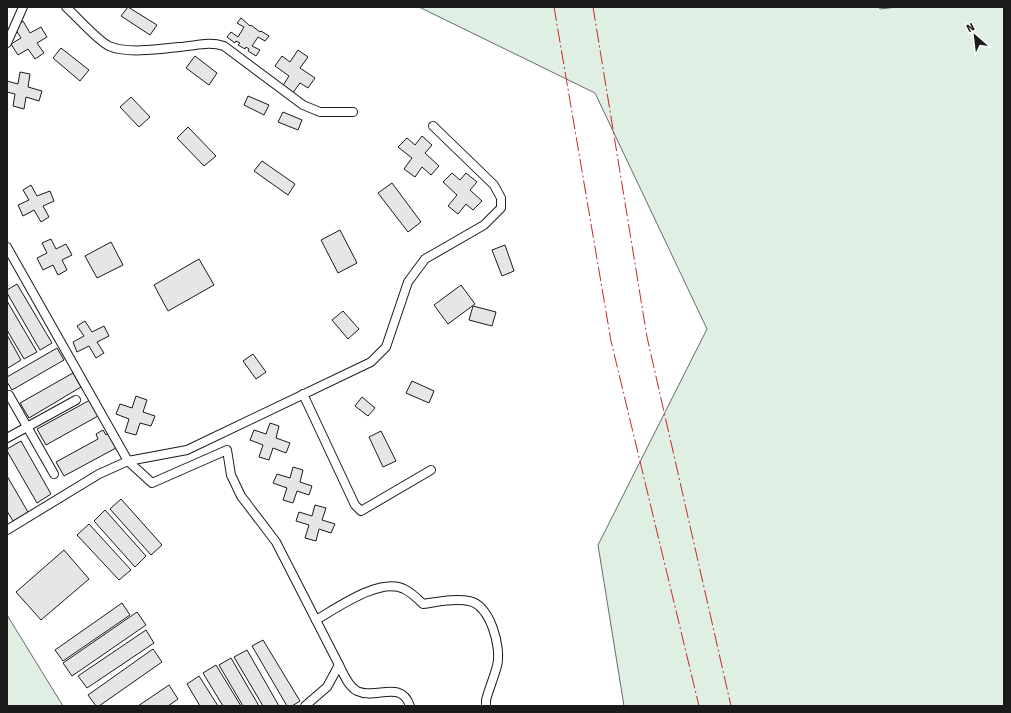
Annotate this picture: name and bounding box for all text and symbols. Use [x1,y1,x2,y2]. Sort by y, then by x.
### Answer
north arrow [955,16,995,56]
text: N [964,20,977,35]

